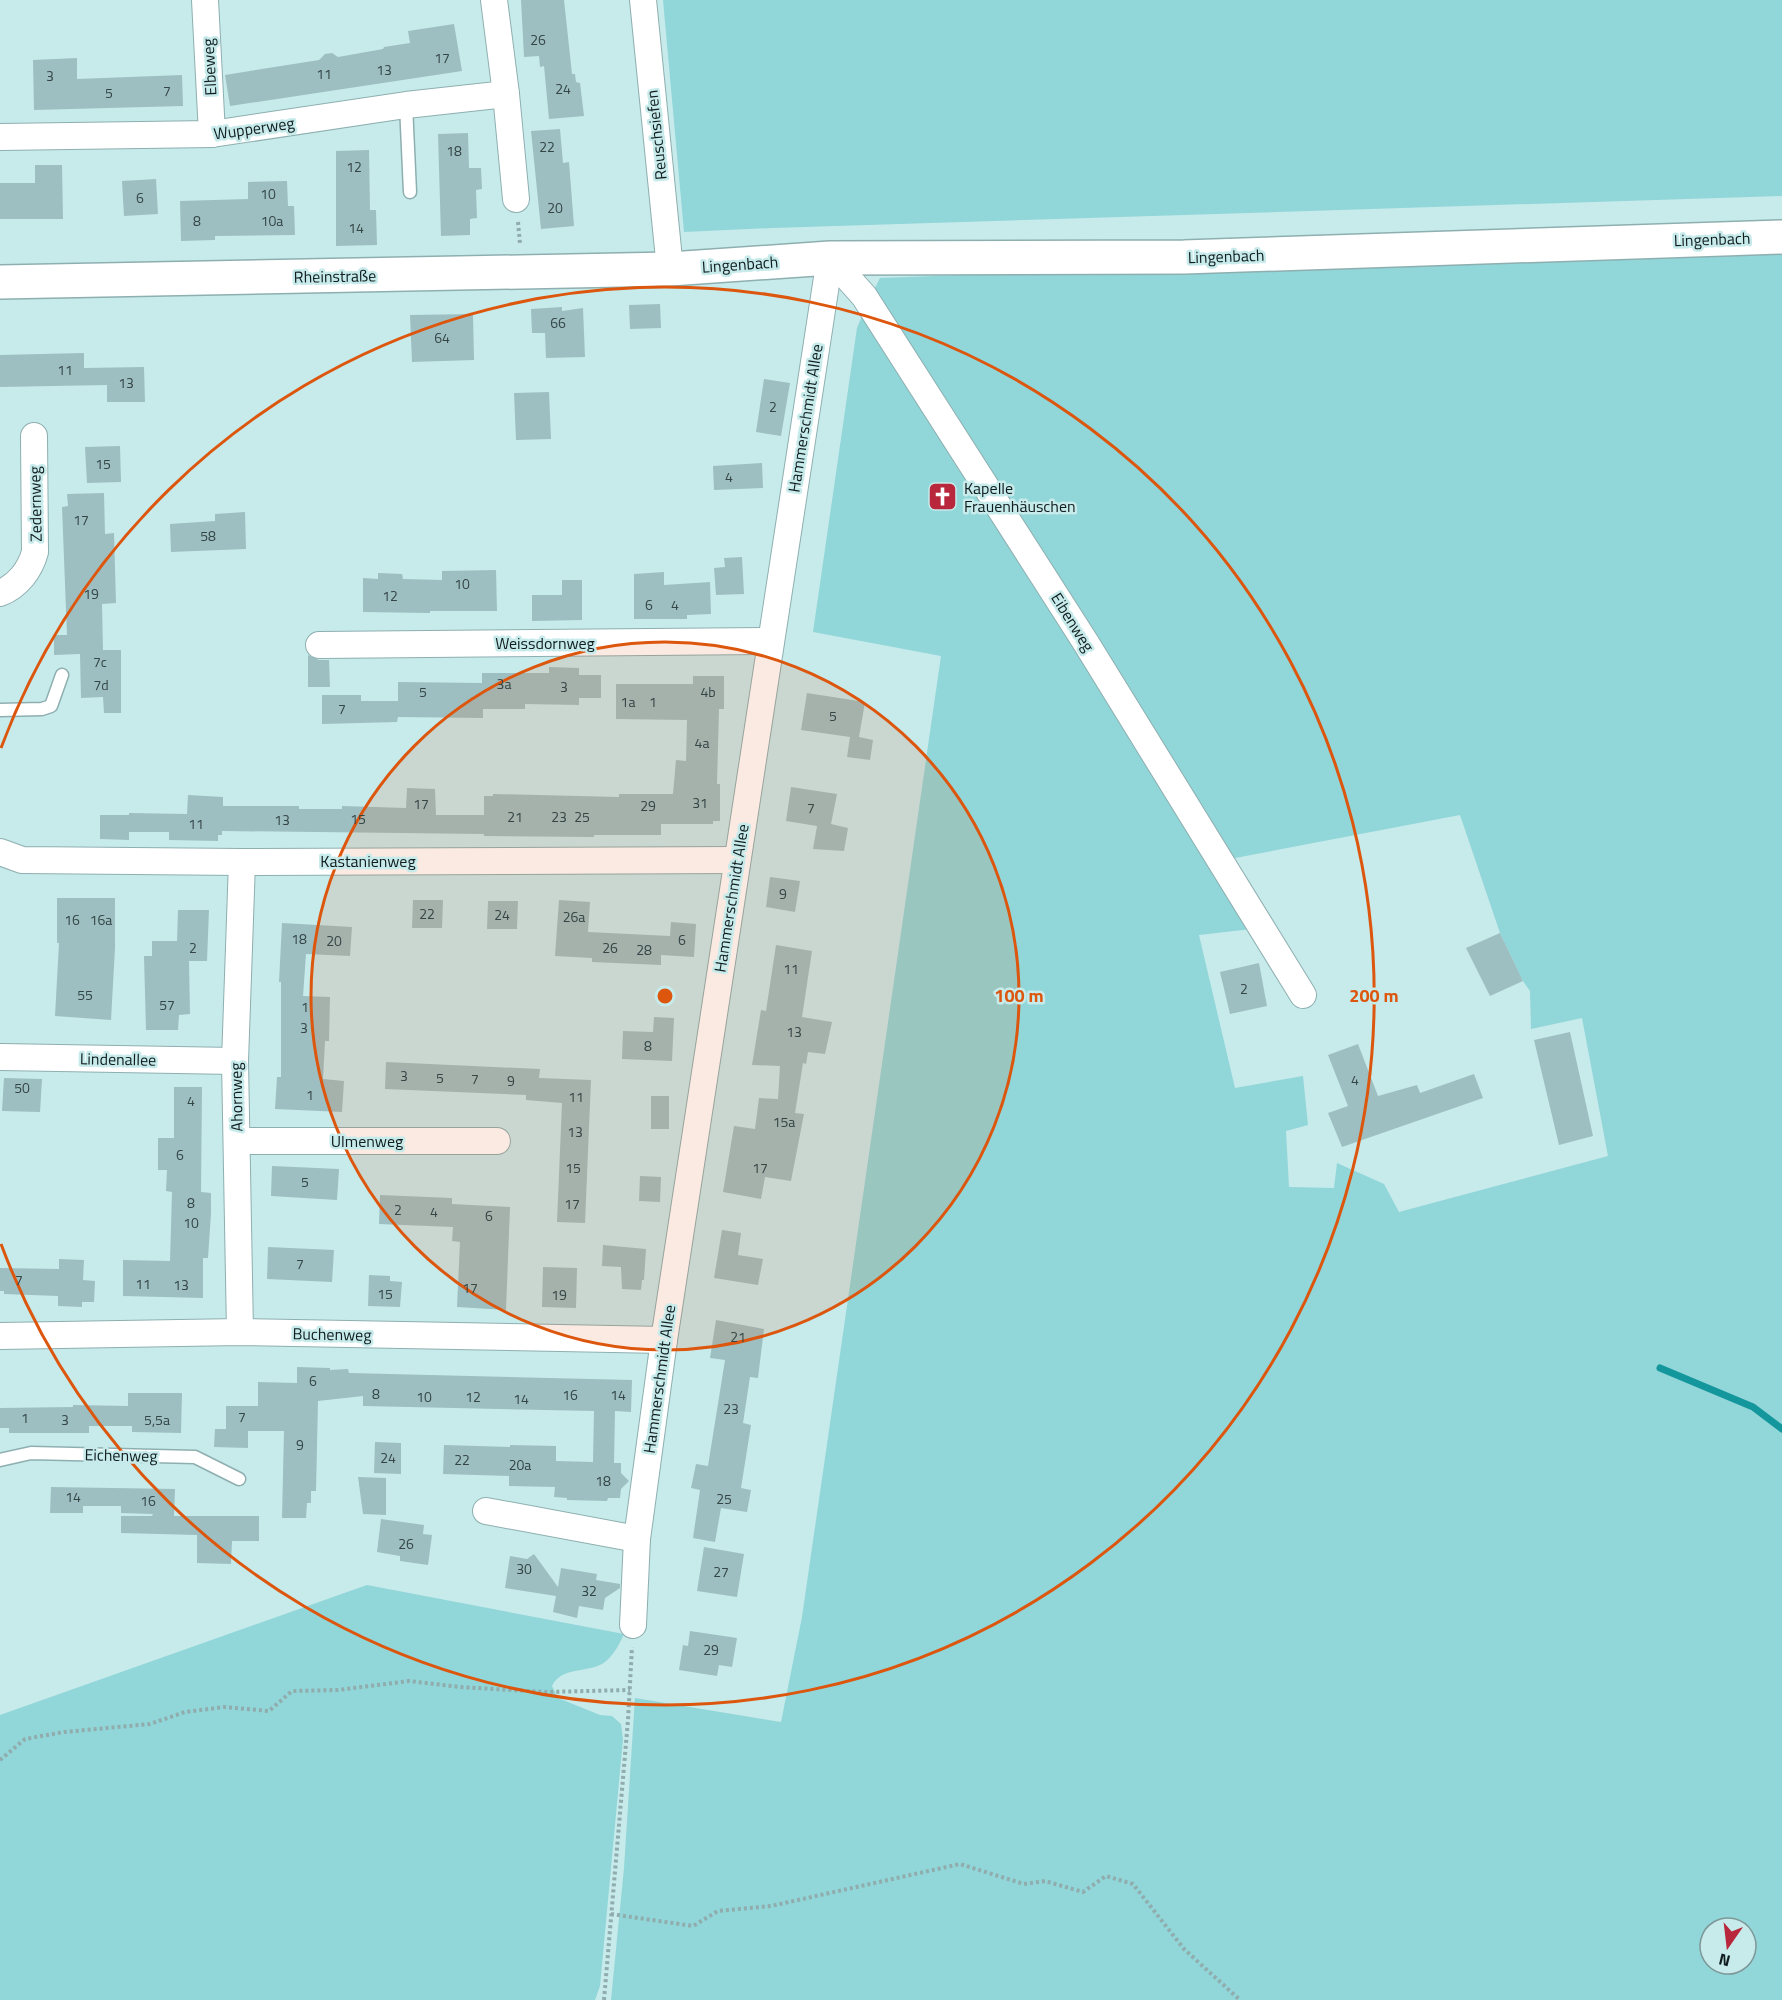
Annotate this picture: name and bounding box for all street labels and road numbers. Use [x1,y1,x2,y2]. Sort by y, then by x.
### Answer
street label: Elbeweg [196,38,222,96]
street label: Reuschsiefen [639,89,673,181]
street label: Wupperweg [212,110,296,146]
street label: Lingenbach [1673,226,1751,252]
street label: Lingenbach [1187,243,1265,269]
street label: Lingenbach [701,249,779,279]
street label: Rheinstraße [294,263,376,289]
street label: Hammerschmidt Allee [781,342,829,494]
street label: Zedernweg [22,466,48,542]
street label: Eibenweg [1045,588,1101,656]
street label: Weissdornweg [495,631,595,655]
street label: Hammerschmidt Allee [707,822,755,974]
street label: Kastanienweg [320,849,416,873]
street label: Lindenallee [80,1046,156,1072]
street label: Ahornweg [223,1062,249,1132]
street label: Ulmenweg [331,1129,403,1153]
street label: Hammerschmidt Allee [637,1303,681,1455]
street label: Buchenweg [292,1321,372,1347]
street label: Eichenweg [84,1442,158,1468]

